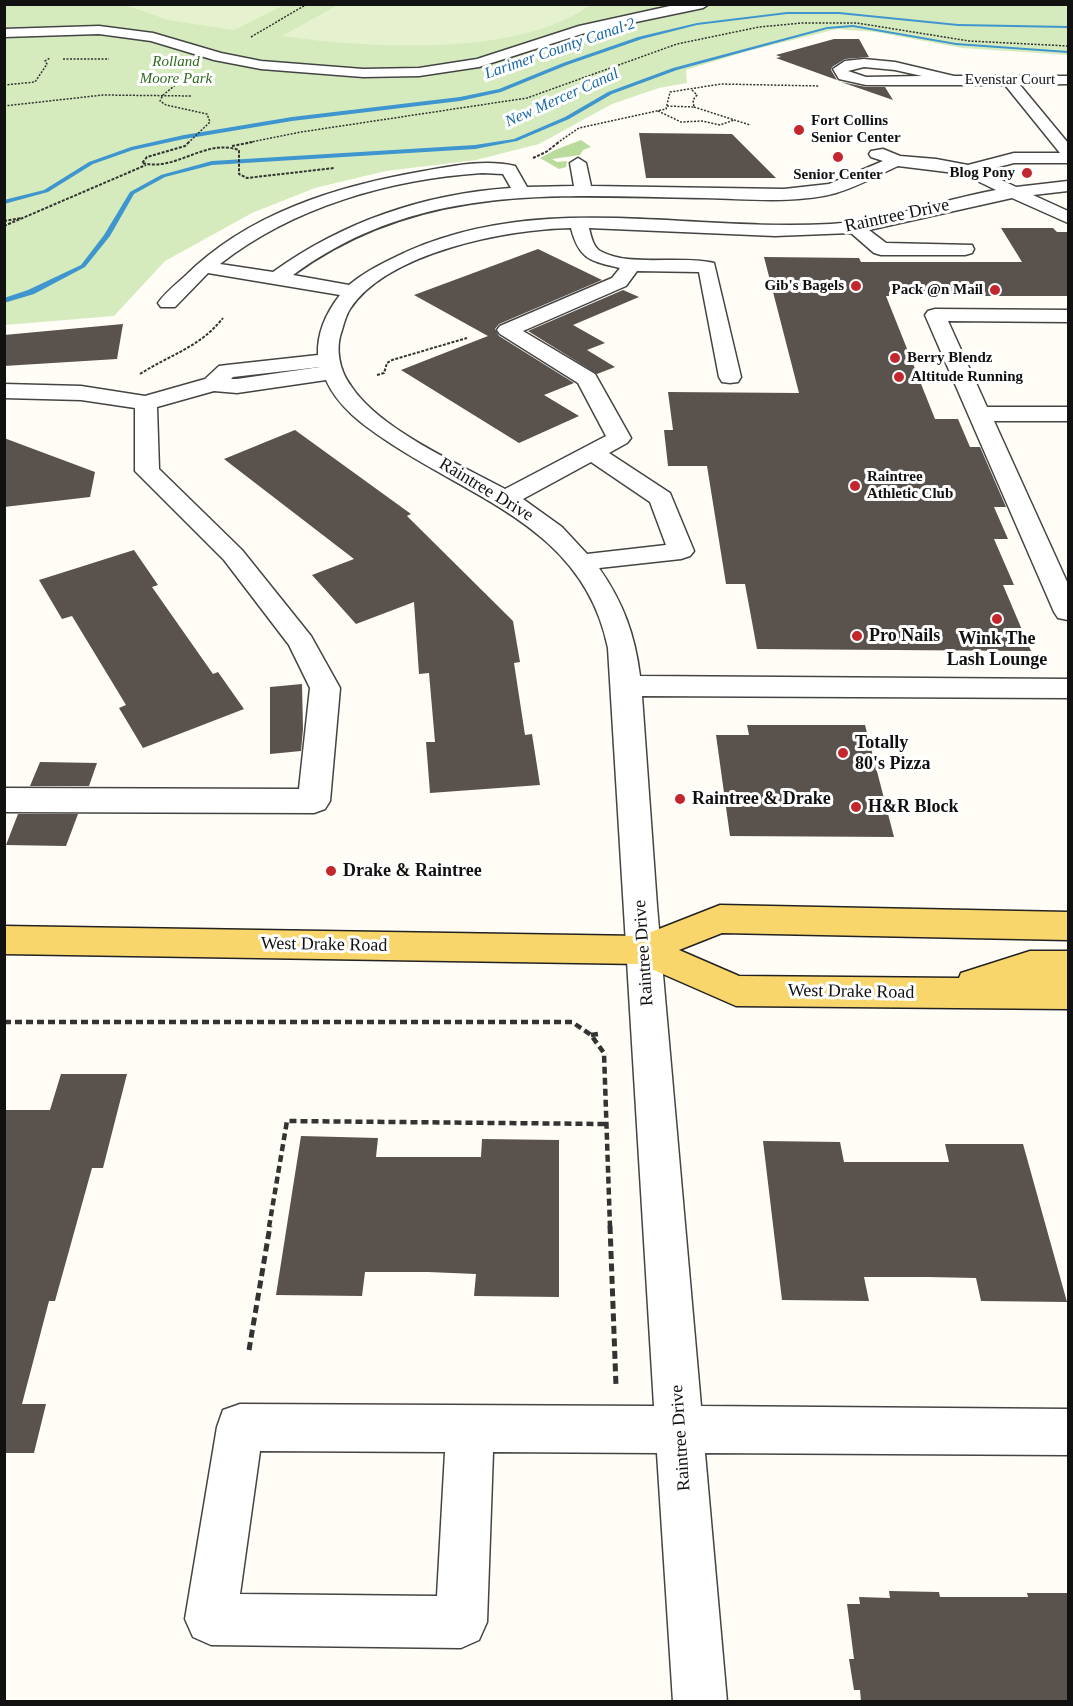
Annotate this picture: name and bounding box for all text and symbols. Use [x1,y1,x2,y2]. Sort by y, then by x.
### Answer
water label: Larimer County Canal 2 [482,14,638,84]
park label: Rolland Moore Park [140,53,212,88]
water label: New Mercer Canal [502,64,622,132]
street label: Evenstar Court [965,71,1055,89]
place label: Fort Collins Senior Center [811,112,901,147]
marker: Fort Collins Senior Center [792,123,806,137]
marker: Senior Center [831,150,845,164]
place label: Blog Pony [950,164,1015,182]
place label: Senior Center [793,166,883,184]
marker: Blog Pony [1020,166,1034,180]
street label: Raintree Drive [843,194,951,238]
place label: Gib's Bagels [764,277,844,295]
marker: Gib's Bagels [849,279,863,293]
place label: Pack @n Mail [892,281,983,299]
marker: Pack @n Mail [988,283,1002,297]
place label: Berry Blendz [907,349,992,367]
marker: Berry Blendz [888,351,902,365]
place label: Altitude Running [911,368,1023,386]
marker: Altitude Running [892,370,906,384]
street label: Raintree Drive [435,453,537,527]
place label: Raintree Athletic Club [867,468,953,503]
marker: Raintree Athletic Club [848,479,862,493]
marker: Wink The Lash Lounge [990,612,1004,626]
place label: Pro Nails [869,625,940,647]
place label: Wink The Lash Lounge [947,628,1047,670]
marker: Pro Nails [850,629,864,643]
place label: Totally 80's Pizza [855,732,930,774]
marker: Totally 80's Pizza [836,746,850,760]
place label: Raintree & Drake [692,788,831,810]
marker: Raintree & Drake [673,792,687,806]
place label: H&R Block [868,796,959,818]
marker: H&R Block [849,800,863,814]
place label: Drake & Raintree [343,860,482,882]
marker: Drake & Raintree [324,864,338,878]
street label: Raintree Drive [630,899,658,1007]
street label: West Drake Road [261,933,387,957]
street label: West Drake Road [788,980,914,1004]
street label: Raintree Drive [667,1384,695,1492]

